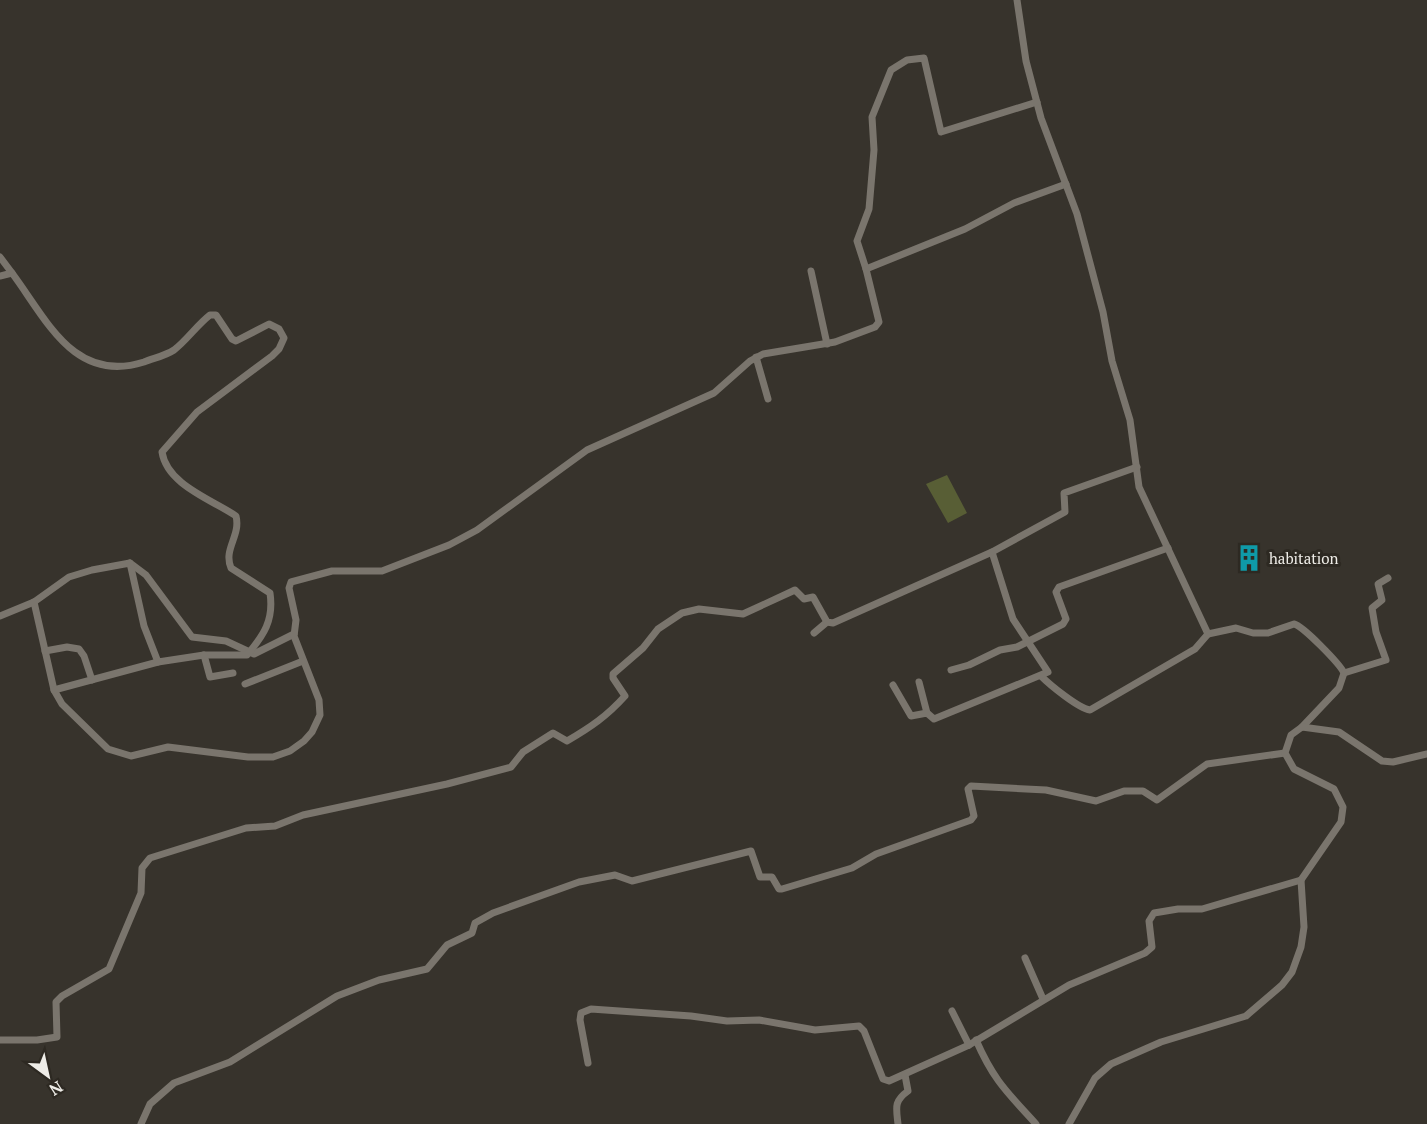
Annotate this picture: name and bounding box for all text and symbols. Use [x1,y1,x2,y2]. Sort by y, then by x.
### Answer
building icon: habitation [1234,543,1264,573]
place label: habitation [1269,548,1339,568]
north arrow [18,1046,78,1106]
text: N [45,1076,67,1101]

